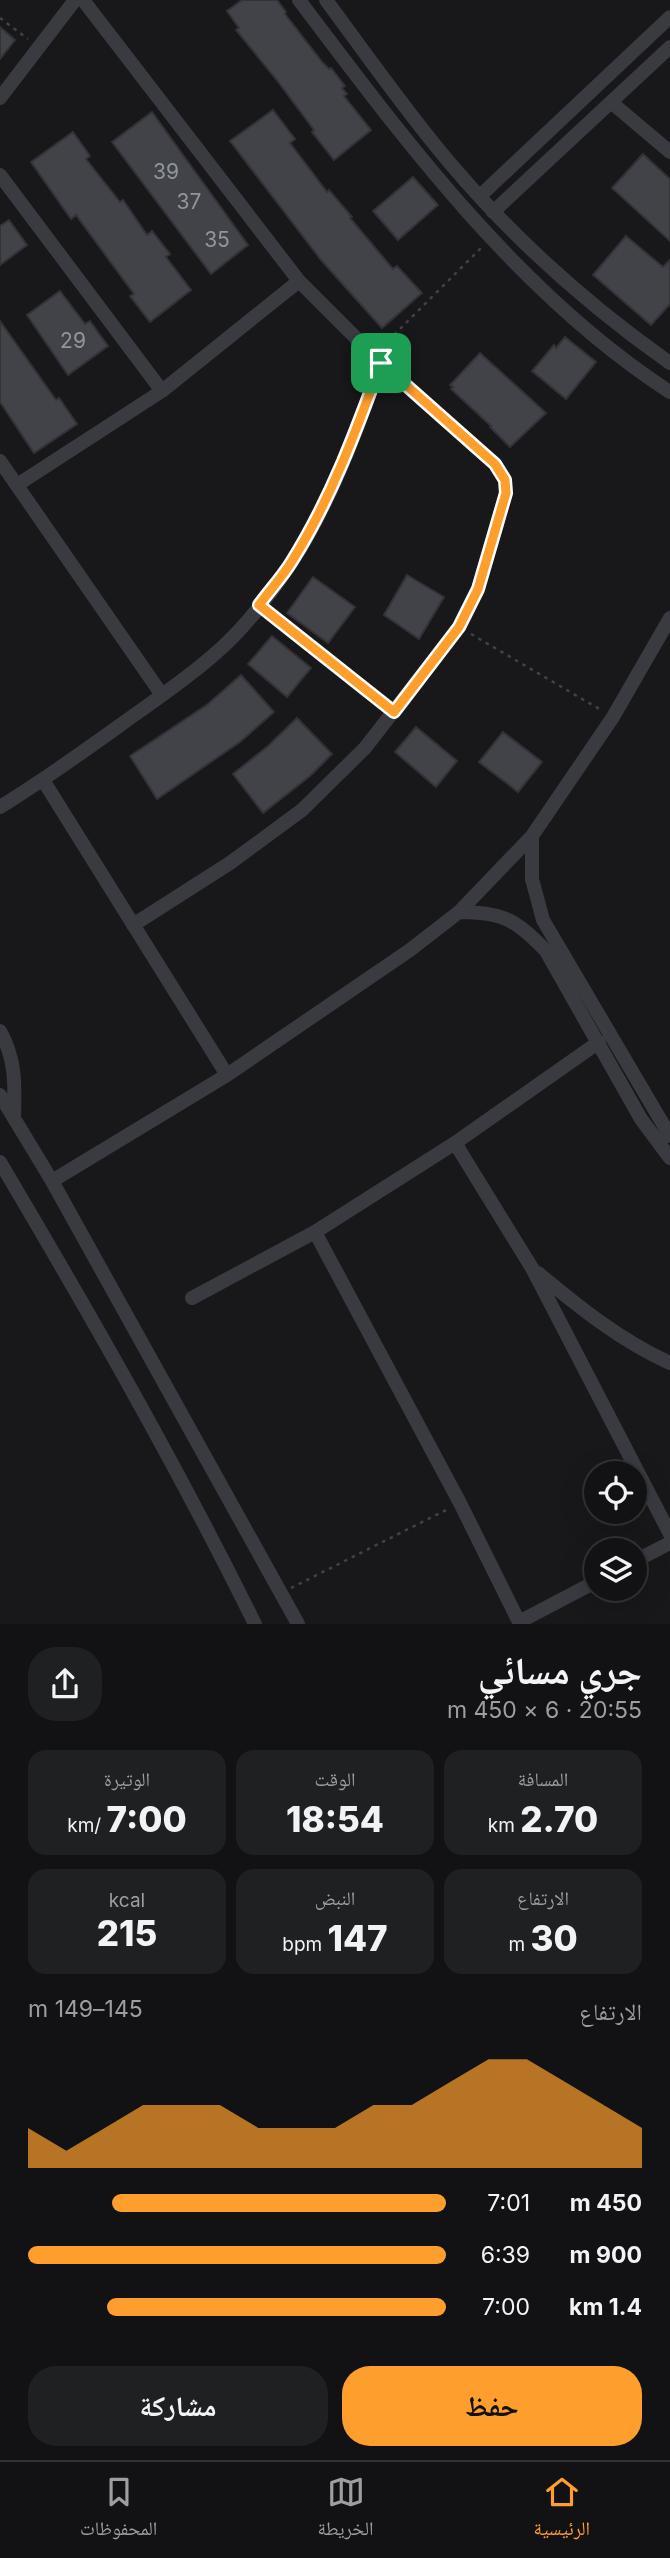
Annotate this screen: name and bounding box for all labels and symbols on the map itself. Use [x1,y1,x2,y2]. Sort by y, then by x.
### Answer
house number: 39 [153,159,179,184]
house number: 37 [177,189,201,214]
house number: 35 [204,227,230,252]
house number: 29 [60,328,86,353]
pin [351,333,411,393]

